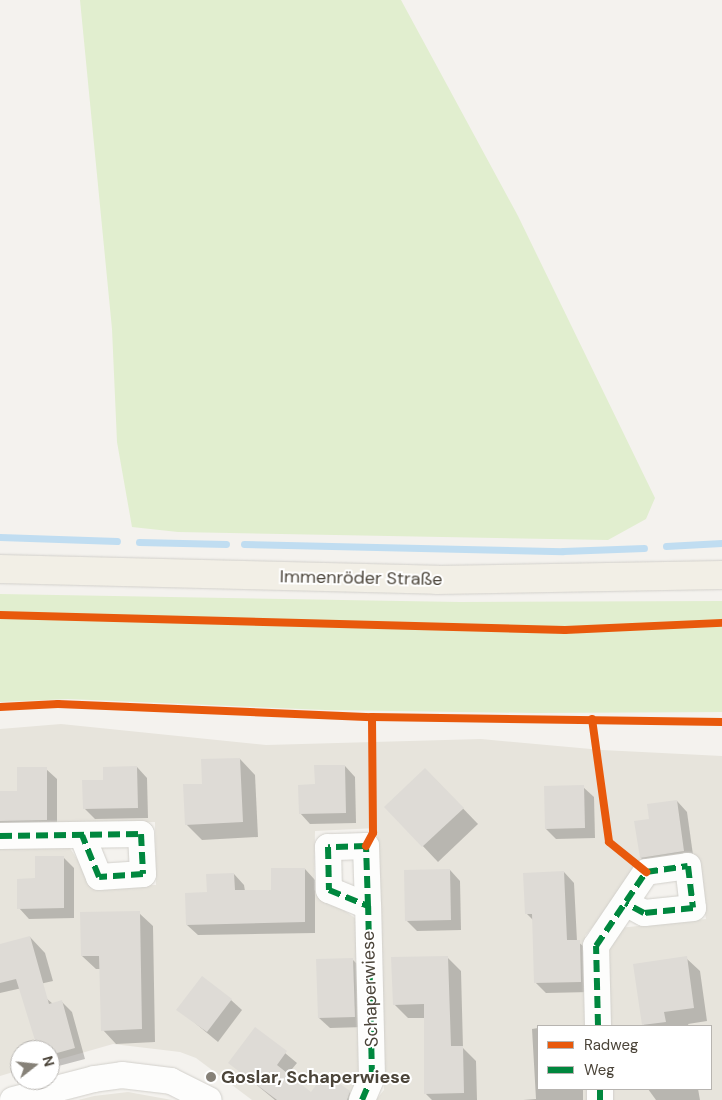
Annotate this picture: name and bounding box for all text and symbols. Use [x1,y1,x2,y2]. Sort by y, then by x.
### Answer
street label: Immenröder Straße [280,566,442,590]
street label: Schaperwiese [357,930,383,1048]
legend [537,1025,712,1090]
text: Radweg [584,1035,638,1055]
north arrow [10,1040,60,1090]
text: N [38,1054,59,1069]
text: Weg [584,1060,615,1080]
place label: Goslar, Schaperwiese [221,1066,411,1088]
marker: Goslar, Schaperwiese [205,1071,217,1083]

